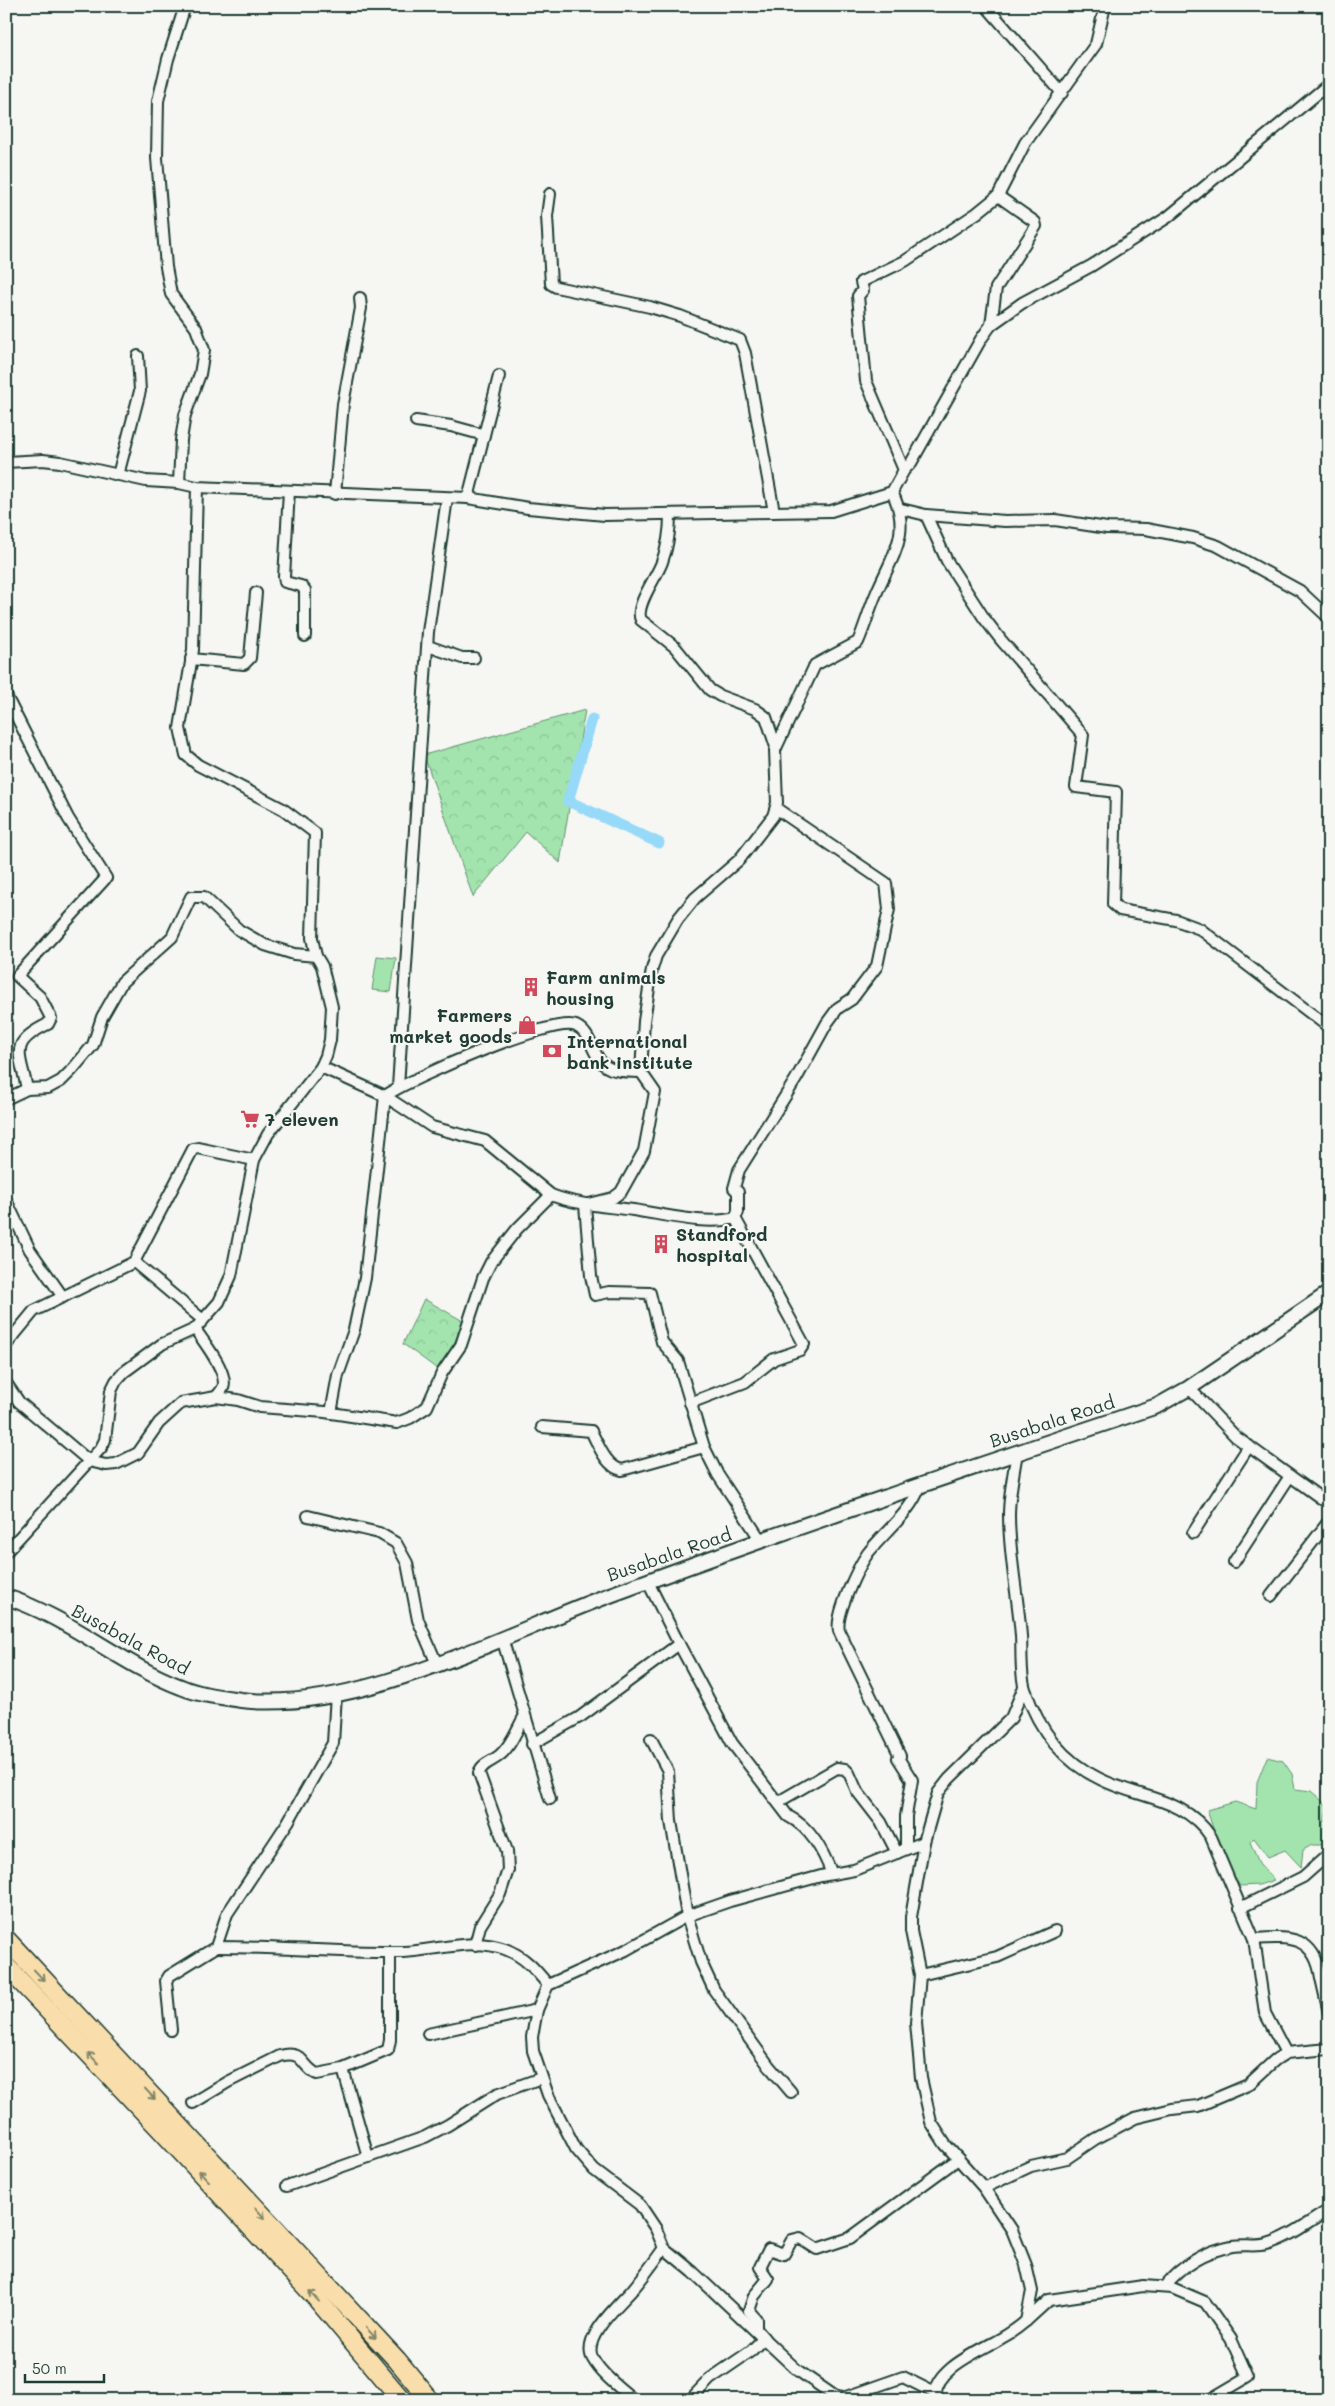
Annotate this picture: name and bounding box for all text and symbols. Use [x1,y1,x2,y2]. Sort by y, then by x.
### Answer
place label: Farm animals housing [546,965,665,1010]
building icon: Farm animals housing [520,976,542,998]
place label: Farmers market goods [389,1003,512,1048]
shop icon: Farmers market goods [516,1014,538,1036]
place label: International bank institute [567,1029,693,1074]
bank icon: International bank institute [541,1040,563,1062]
place label: 7 eleven [265,1107,339,1131]
supermarket icon: 7 eleven [239,1108,261,1130]
place label: Standford hospital [676,1222,767,1267]
building icon: Standford hospital [650,1233,672,1255]
street label: Busabala Road [986,1390,1118,1452]
street label: Busabala Road [604,1521,734,1587]
street label: Busabala Road [68,1598,194,1680]
one-way arrow [33,1969,45,1981]
one-way arrow [87,2051,99,2064]
one-way arrow [144,2088,156,2100]
one-way arrow [198,2170,210,2183]
one-way arrow [254,2207,266,2220]
one-way arrow [308,2290,320,2303]
one-way arrow [365,2326,377,2339]
scale bar [25,2351,104,2383]
text: 50 m [32,2358,67,2378]

